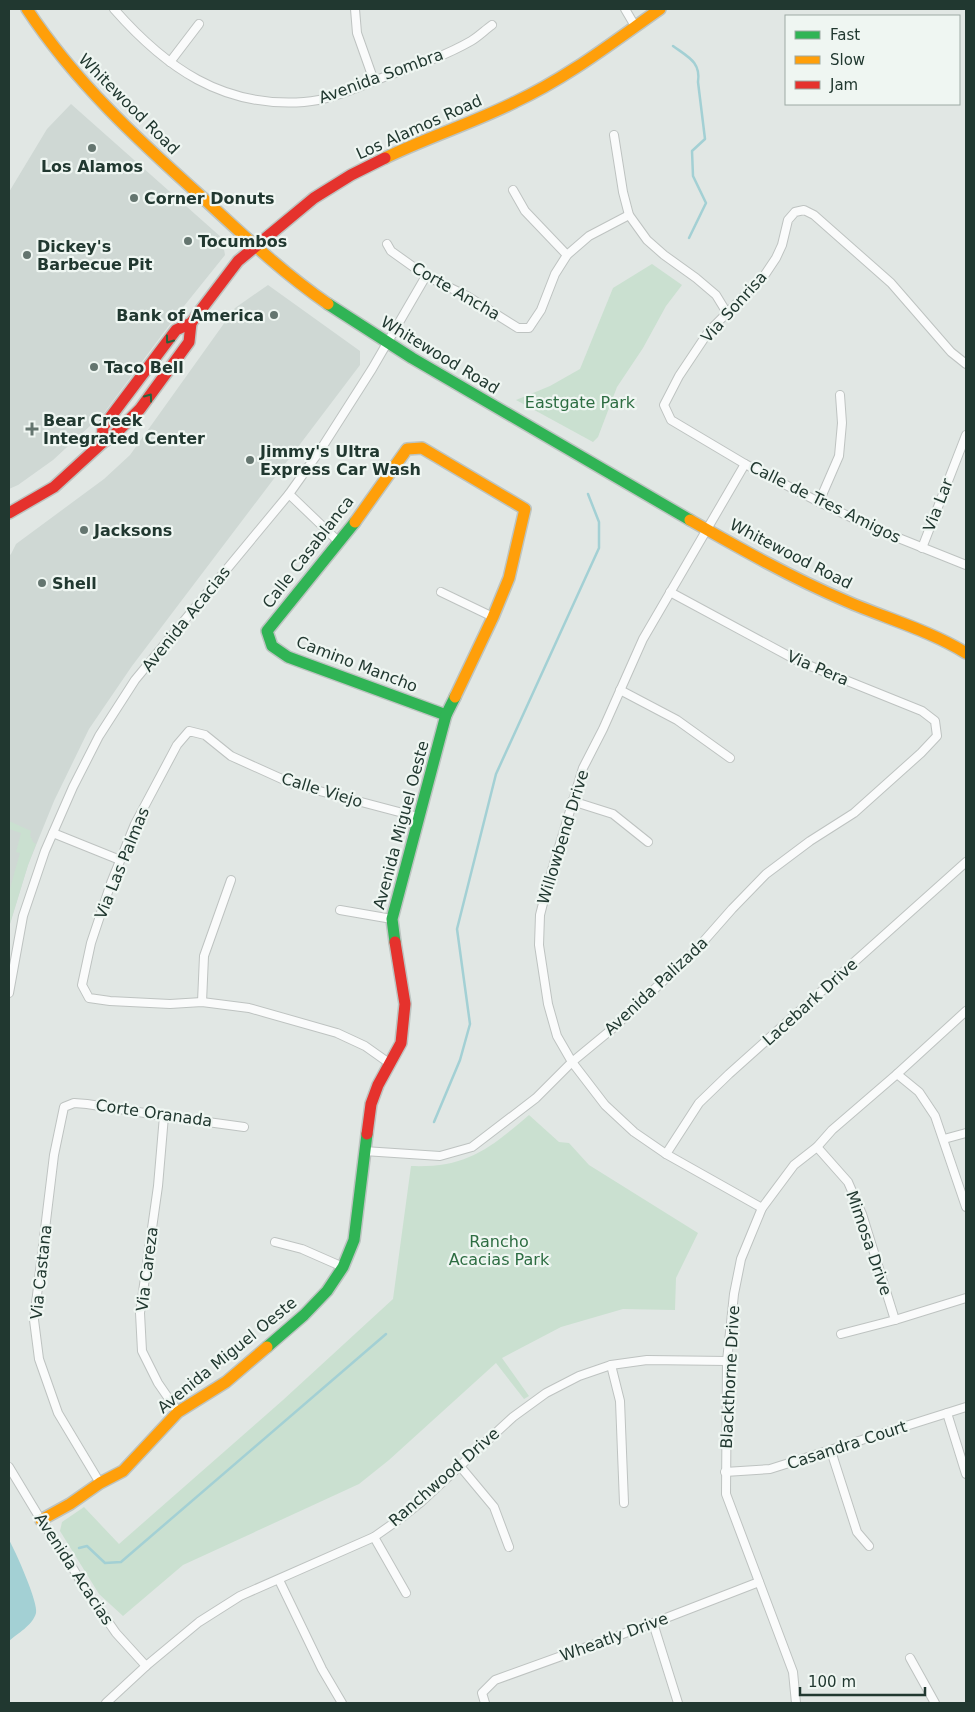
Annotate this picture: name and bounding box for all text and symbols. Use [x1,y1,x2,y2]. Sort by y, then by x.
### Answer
legend [785,15,960,105]
text: Fast [830,26,860,44]
street label: Avenida Sombra [316,45,446,107]
street label: Whitewood Road [75,50,183,158]
text: Slow [830,51,865,69]
text: Jam [829,76,858,94]
street label: Los Alamos Road [353,91,485,163]
marker: Los Alamos [86,142,98,154]
place label: Los Alamos [41,157,143,176]
place label: Corner Donuts [144,189,275,208]
marker: Corner Donuts [128,192,140,204]
place label: Tocumbos [198,232,287,251]
marker: Tocumbos [182,235,194,247]
place label: Dickey's Barbecue Pit [37,237,153,274]
marker: Dickey's Barbecue Pit [21,249,33,261]
street label: Corte Ancha [409,258,503,324]
street label: Via Sonrisa [697,268,771,346]
place label: Bank of America [116,306,264,325]
marker: Bank of America [268,309,280,321]
street label: Whitewood Road [377,312,503,398]
one-way arrow [166,334,175,344]
place label: Taco Bell [104,358,184,377]
marker: Taco Bell [88,361,100,373]
park label: Eastgate Park [525,393,636,412]
one-way arrow [143,394,151,403]
place label: Bear Creek Integrated Center [43,411,205,448]
marker: Bear Creek Integrated Center [25,422,39,436]
place label: Jimmy's Ultra Express Car Wash [259,442,421,479]
marker: Jimmy's Ultra Express Car Wash [244,454,256,466]
street label: Calle de Tres Amigos [746,457,904,547]
street label: Via Lar [919,475,957,534]
street label: Calle Casablanca [258,492,358,612]
street label: Whitewood Road [727,515,855,593]
place label: Jacksons [93,521,172,540]
marker: Jacksons [78,524,90,536]
street label: Avenida Acacias [138,563,234,675]
place label: Shell [52,574,97,593]
marker: Shell [36,577,48,589]
street label: Camino Mancho [294,632,420,696]
street label: Via Pera [784,647,852,689]
street label: Avenida Miguel Oeste [369,739,433,911]
street label: Willowbend Drive [533,767,593,907]
street label: Calle Viejo [279,769,365,811]
street label: Via Las Palmas [91,804,153,922]
street label: Avenida Palizada [600,933,712,1039]
street label: Lacebark Drive [759,954,861,1050]
street label: Corte Oranada [94,1095,214,1131]
street label: Mimosa Drive [842,1188,896,1298]
street label: Via Castana [27,1224,55,1320]
street label: Via Careza [132,1226,162,1312]
park label: Rancho Acacias Park [449,1232,550,1269]
street label: Avenida Miguel Oeste [154,1293,300,1417]
street label: Blackthorne Drive [717,1305,743,1449]
street label: Casandra Court [785,1417,909,1473]
street label: Ranchwood Drive [385,1424,503,1530]
street label: Avenida Acacias [31,1509,117,1629]
street label: Wheatly Drive [557,1609,671,1665]
scale bar [800,1664,925,1696]
text: 100 m [808,1673,856,1691]

